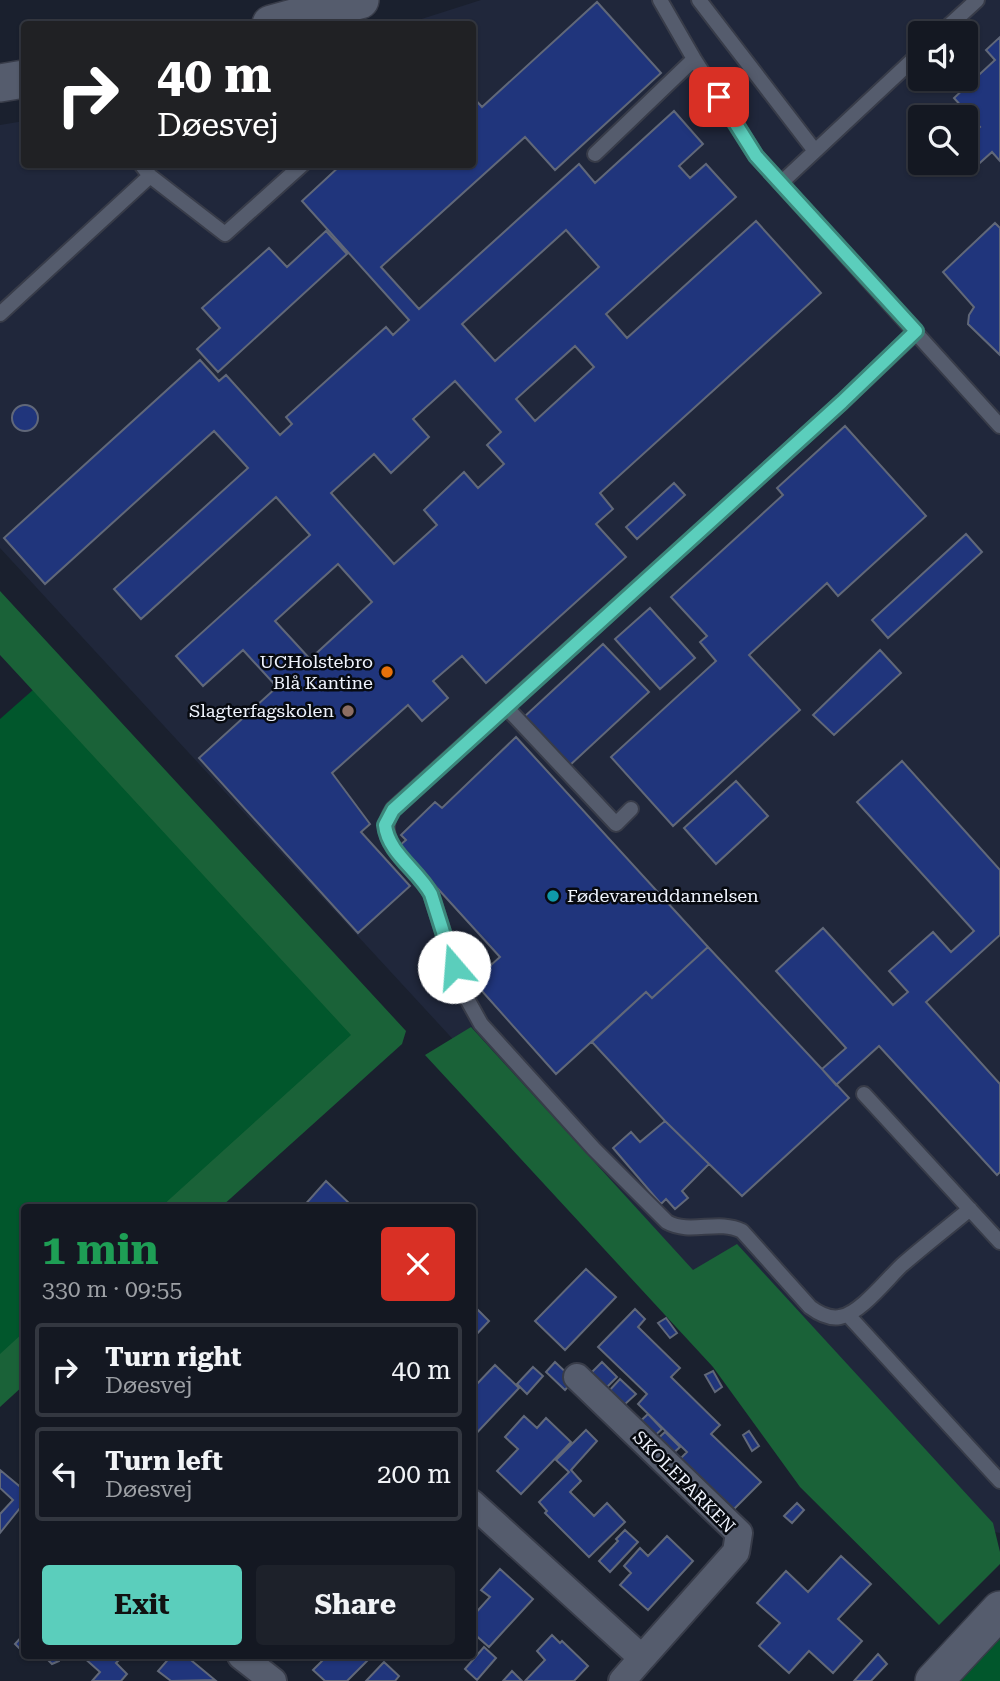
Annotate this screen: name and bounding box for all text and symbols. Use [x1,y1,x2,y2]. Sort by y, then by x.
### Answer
map controls [908,21,978,175]
button: sound [908,21,978,91]
text: 40 m [157,47,272,104]
icon: right [42,49,133,140]
pin [689,67,749,127]
icon: arrive [700,78,738,116]
button: search [908,105,978,175]
text: Døesvej [157,106,279,144]
place label: UCHolstebro Blå Kantine [260,651,373,693]
marker: UCHolstebro Blå Kantine [379,664,395,680]
place label: Slagterfagskolen [189,700,334,721]
marker: Slagterfagskolen [340,703,356,719]
place label: Fødevareuddannelsen [567,885,759,906]
marker: Fødevareuddannelsen [545,888,561,904]
position arrow [417,930,491,1004]
text: 1 min [42,1225,159,1274]
button: close [381,1227,455,1301]
text: 330 m · 09:55 [42,1276,182,1303]
text: Turn right [105,1342,241,1372]
icon: right [46,1351,84,1389]
text: 40 m [392,1355,451,1385]
text: Døesvej [105,1372,193,1399]
street label: SKOLEPARKEN [629,1426,740,1537]
text: Turn left [105,1446,223,1476]
icon: left [46,1455,84,1493]
text: 200 m [377,1459,451,1489]
text: Døesvej [105,1476,193,1503]
button: Exit [42,1565,242,1645]
button: Share [256,1565,455,1645]

